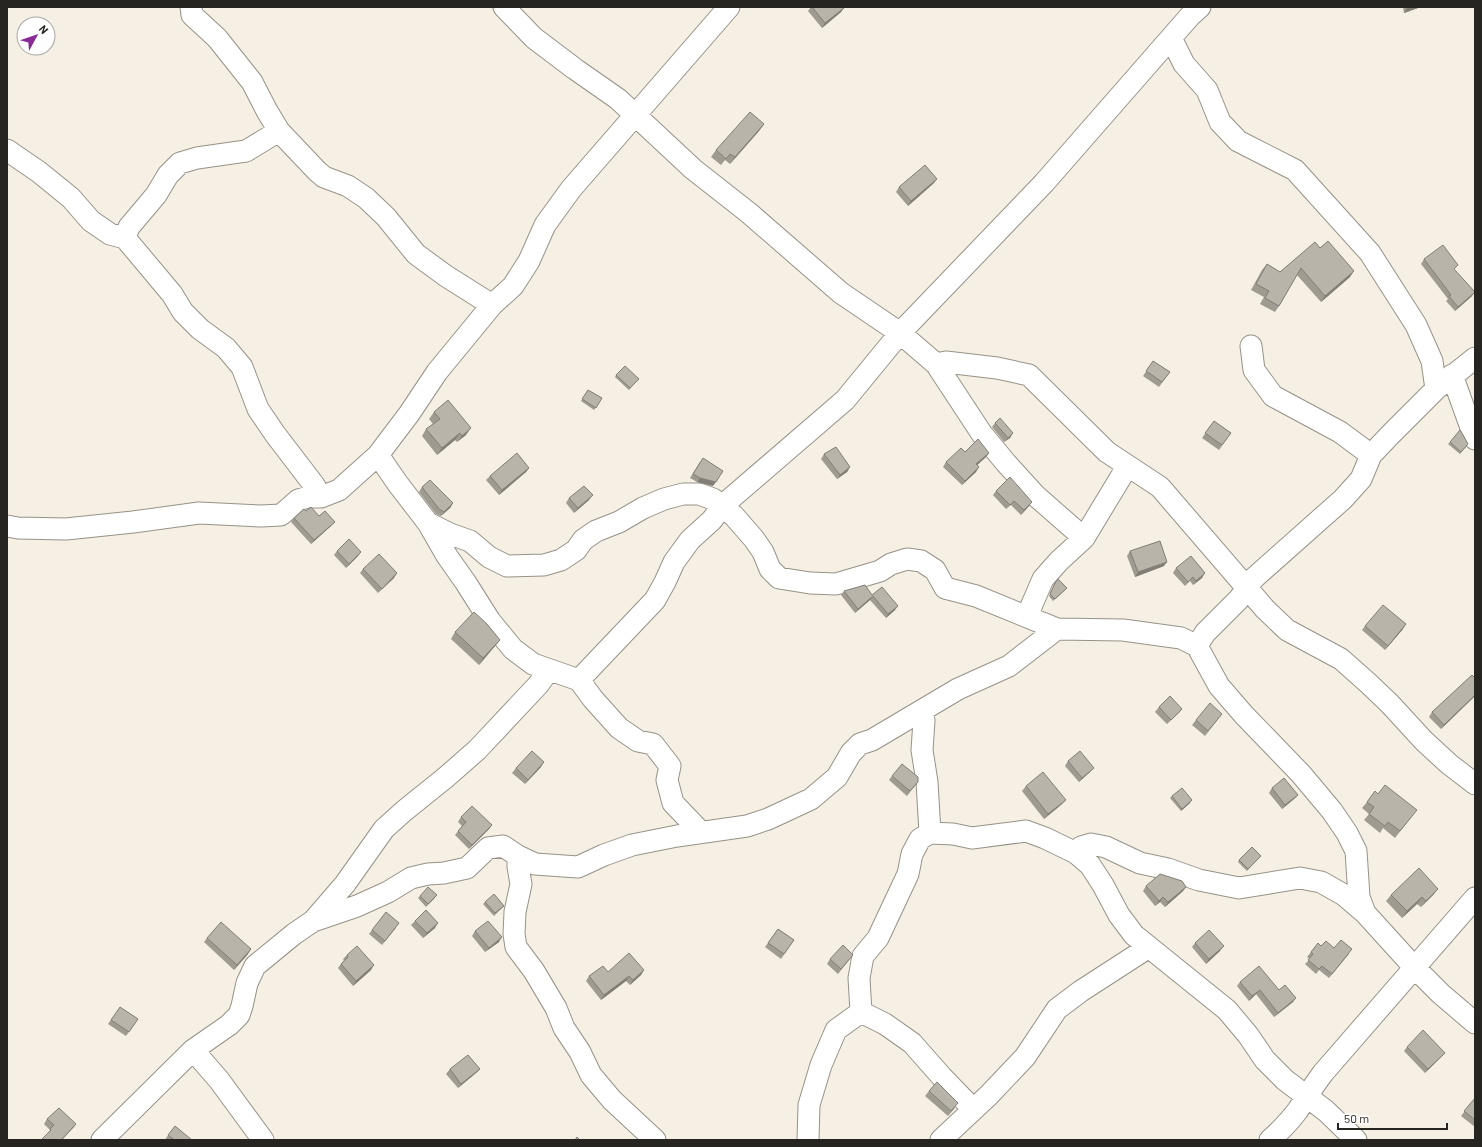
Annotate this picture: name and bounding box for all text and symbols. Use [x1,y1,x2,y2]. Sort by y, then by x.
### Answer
north arrow [16,16,56,56]
text: N [37,22,51,36]
scale bar [1338,1105,1447,1131]
text: 50 m [1344,1111,1369,1125]

